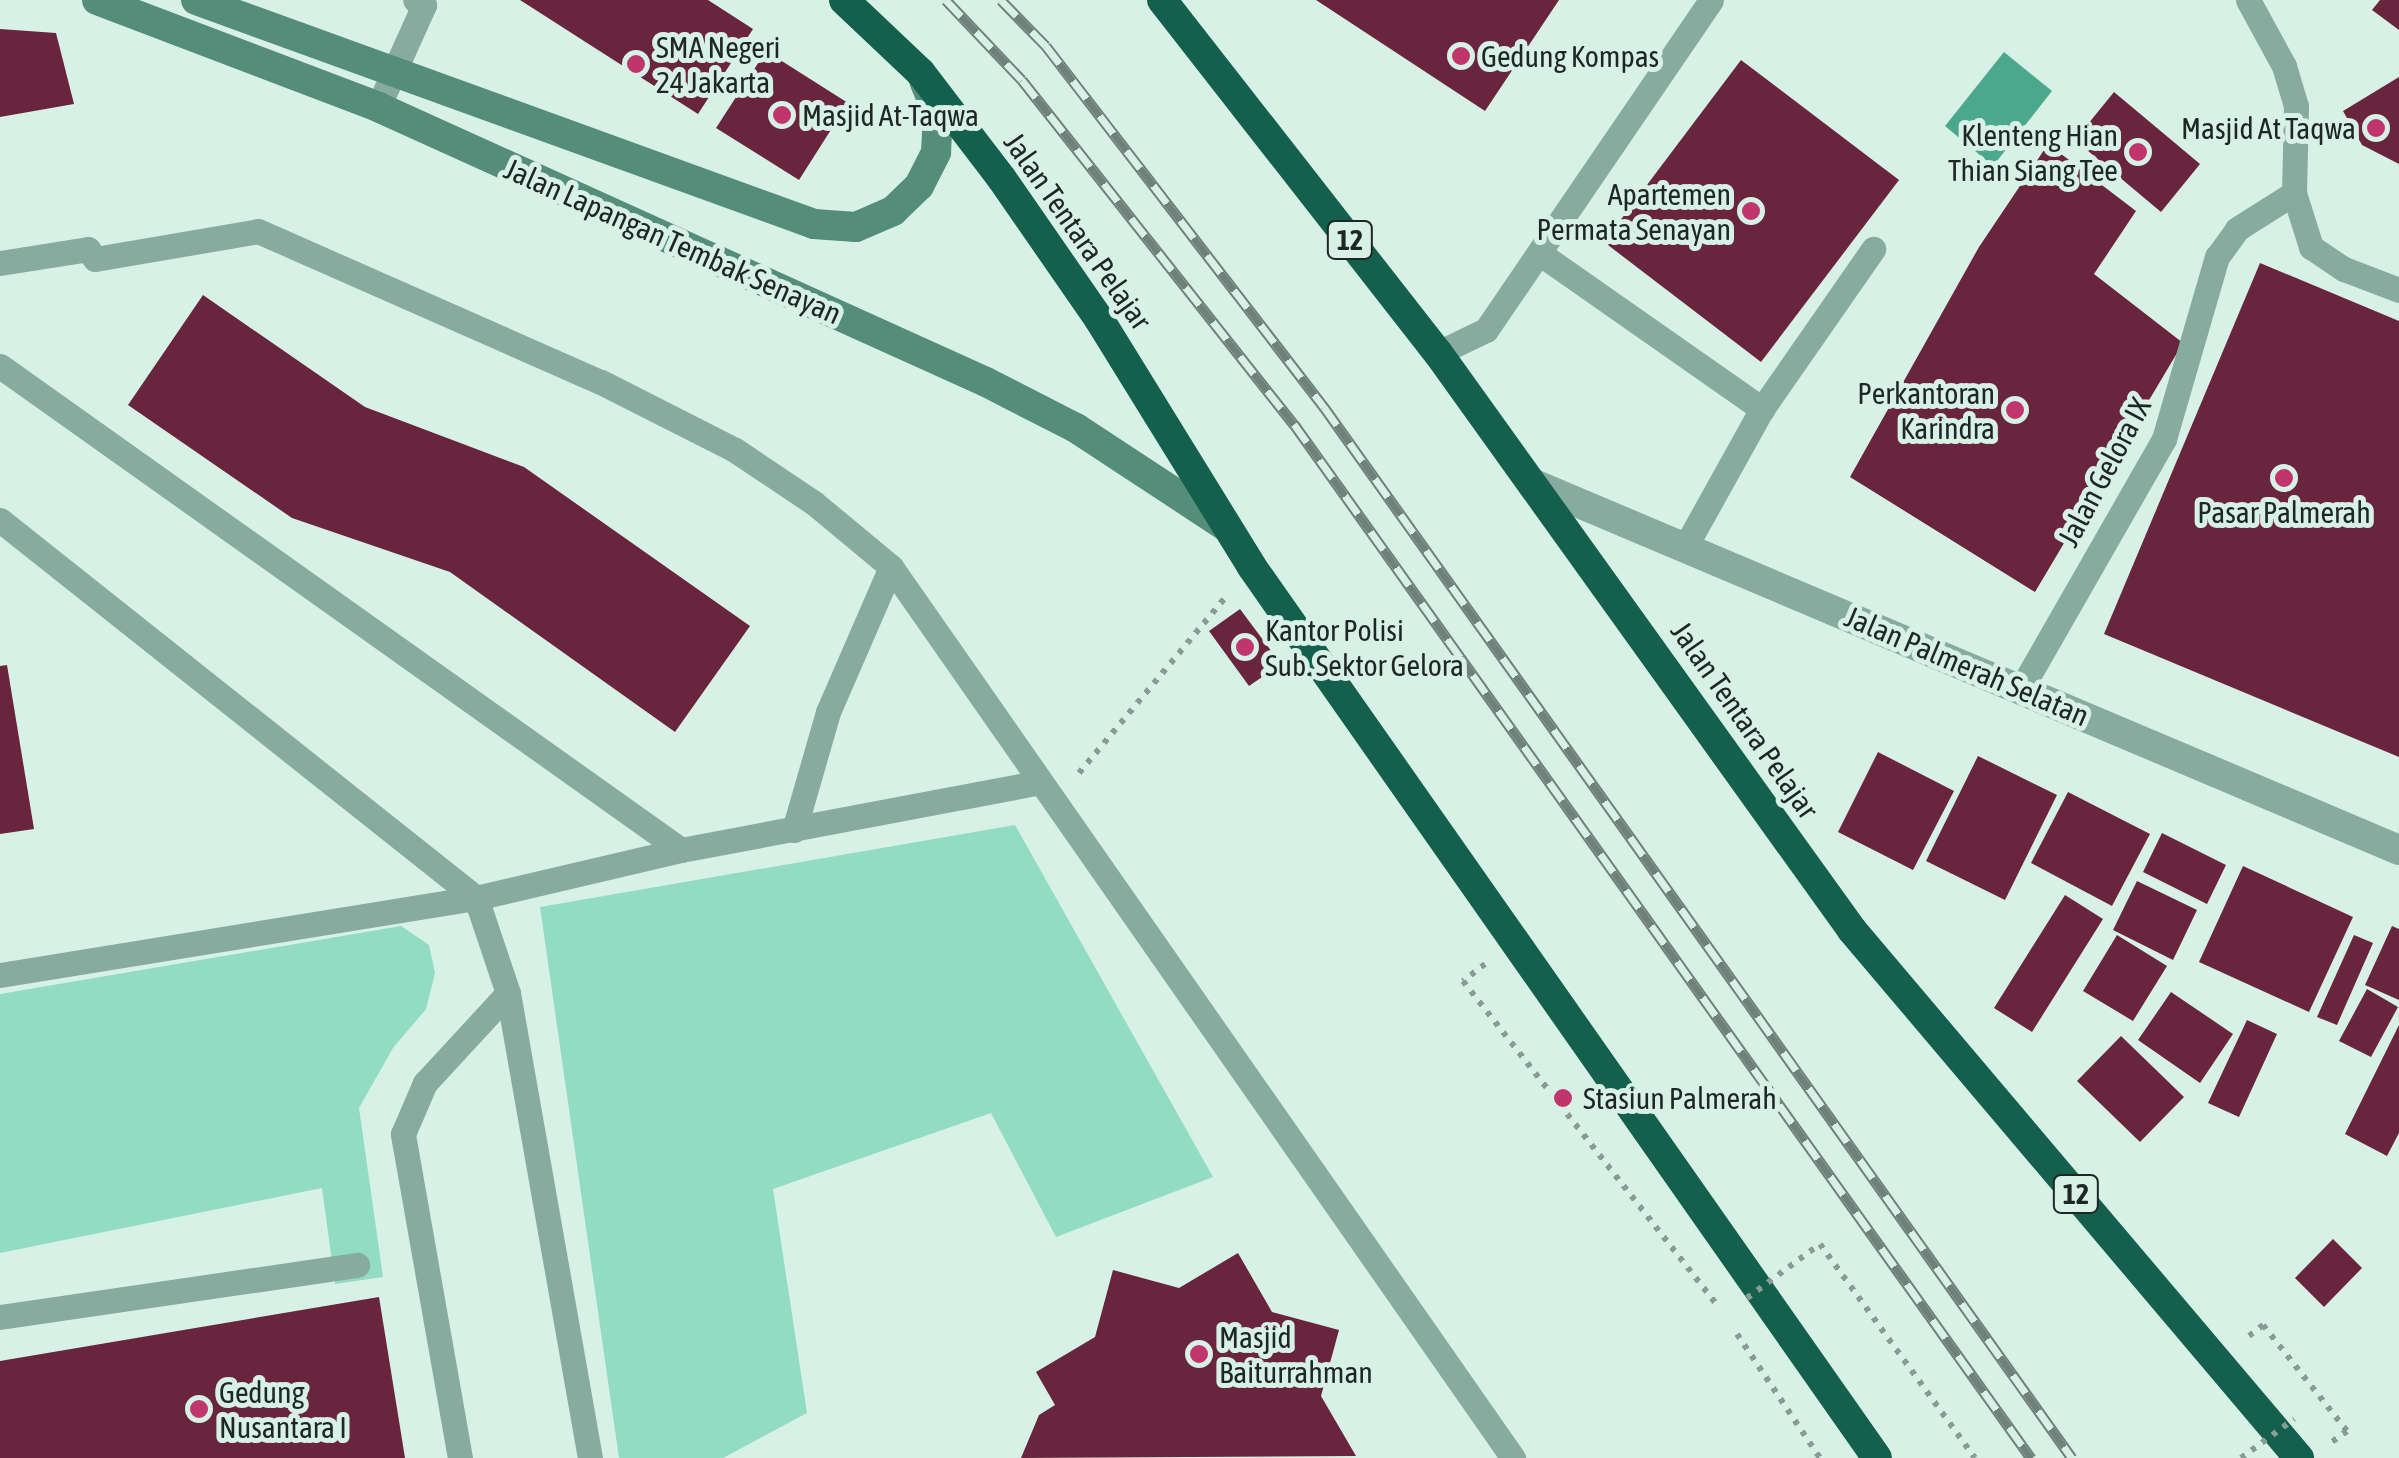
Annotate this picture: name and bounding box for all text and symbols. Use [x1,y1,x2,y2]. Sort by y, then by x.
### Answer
place label: SMA Negeri 24 Jakarta [656,29,780,100]
place label: Gedung Kompas [1481,38,1659,74]
marker: Gedung Kompas [1450,45,1472,67]
marker: SMA Negeri 24 Jakarta [625,53,647,75]
place label: Masjid At-Taqwa [802,97,979,133]
marker: Masjid At-Taqwa [771,104,793,126]
place label: Masjid At Taqwa [2181,110,2356,146]
place label: Klenteng Hian Thian Siang Tee [1948,117,2118,188]
marker: Masjid At Taqwa [2365,117,2387,139]
street label: Jalan Tentara Pelajar [997,126,1159,336]
marker: Klenteng Hian Thian Siang Tee [2127,141,2149,163]
street label: Jalan Lapangan Tembak Senayan [499,150,847,332]
place label: Apartemen Permata Senayan [1537,176,1731,246]
marker: Apartemen Permata Senayan [1740,200,1762,222]
road number: 12 [1325,217,1375,263]
place label: Perkantoran Karindra [1857,375,1995,446]
street label: Jalan Gelora IX [2050,392,2158,552]
marker: Perkantoran Karindra [2004,399,2026,421]
marker: Pasar Palmerah [2273,467,2295,489]
place label: Pasar Palmerah [2197,494,2371,530]
street label: Jalan Palmerah Selatan [1840,598,2094,734]
place label: Kantor Polisi Sub. Sektor Gelora [1265,612,1464,682]
street label: Jalan Tentara Pelajar [1664,615,1826,825]
marker: Kantor Polisi Sub. Sektor Gelora [1234,636,1256,658]
place label: Stasiun Palmerah [1583,1080,1777,1116]
marker: Stasiun Palmerah [1552,1087,1574,1109]
road number: 12 [2051,1171,2101,1217]
place label: Masjid Baiturrahman [1219,1319,1373,1390]
marker: Masjid Baiturrahman [1188,1343,1210,1365]
place label: Gedung Nusantara I [219,1374,347,1444]
marker: Gedung Nusantara I [188,1398,210,1420]

